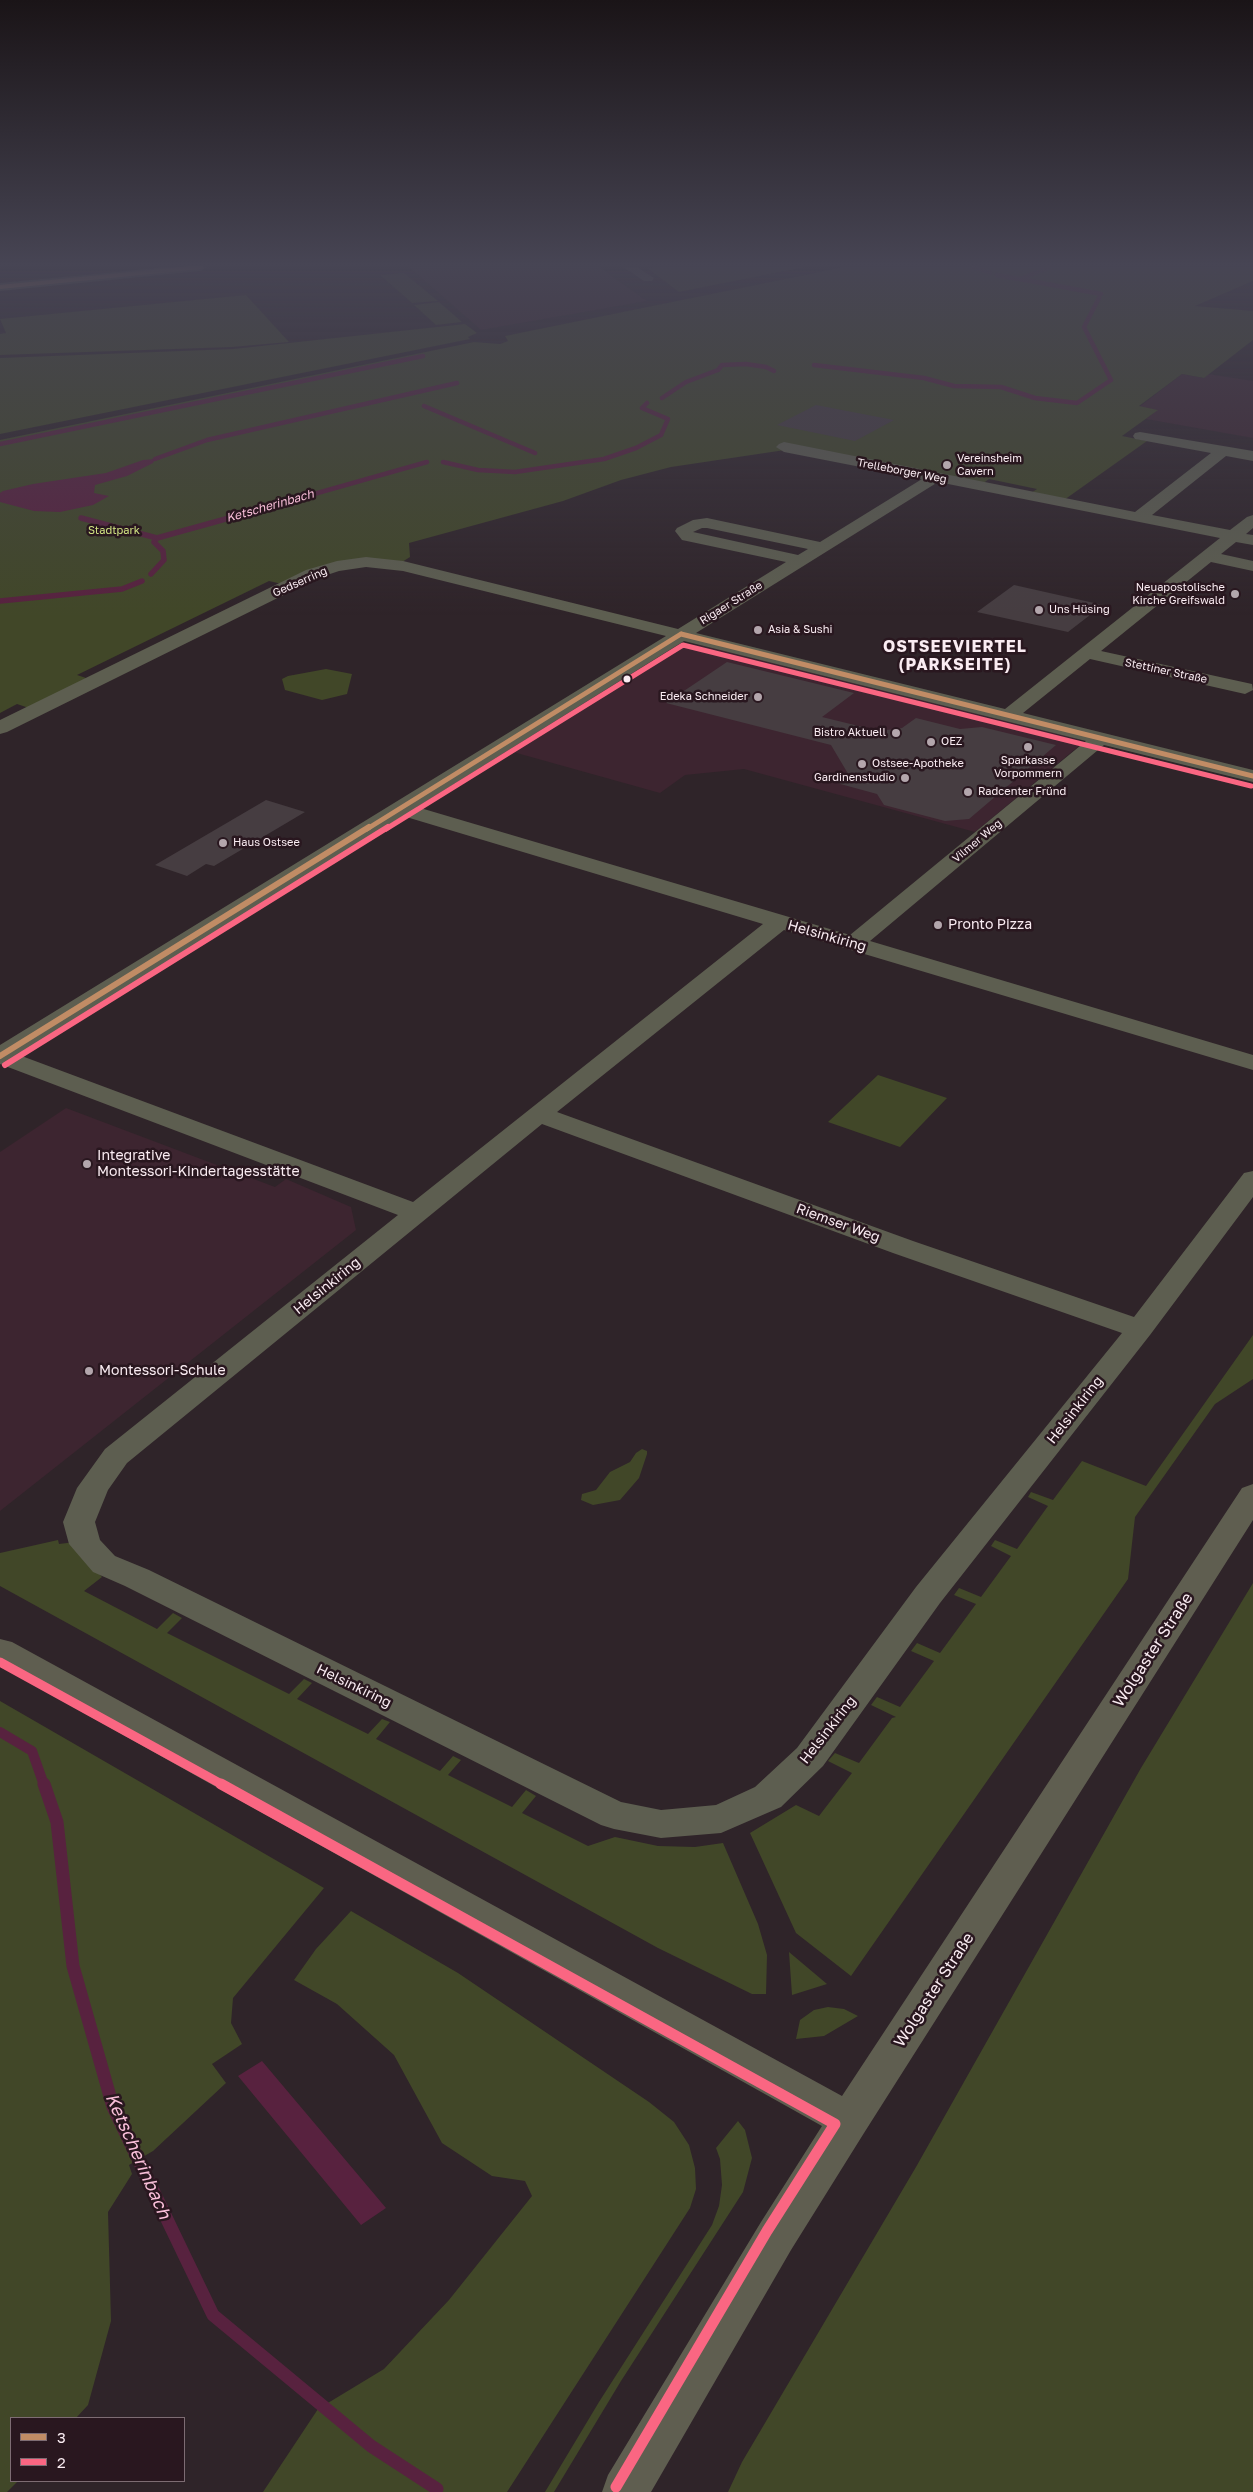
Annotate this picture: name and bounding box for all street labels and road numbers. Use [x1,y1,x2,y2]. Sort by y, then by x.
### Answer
street label: Trelleborger Weg [856,456,948,486]
street label: Gedserring [271,564,329,600]
street label: Rigaer Straße [697,579,765,627]
street label: Stettiner Straße [1124,656,1208,686]
street label: Vilmer Weg [950,817,1004,865]
street label: Helsinkiring [786,917,868,955]
street label: Riemser Weg [794,1200,882,1246]
street label: Helsinkiring [290,1254,364,1318]
street label: Helsinkiring [1043,1373,1107,1447]
street label: Wolgaster Straße [1109,1589,1197,1711]
street label: Helsinkiring [314,1661,394,1711]
street label: Helsinkiring [796,1693,860,1767]
street label: Wolgaster Straße [890,1929,978,2051]

